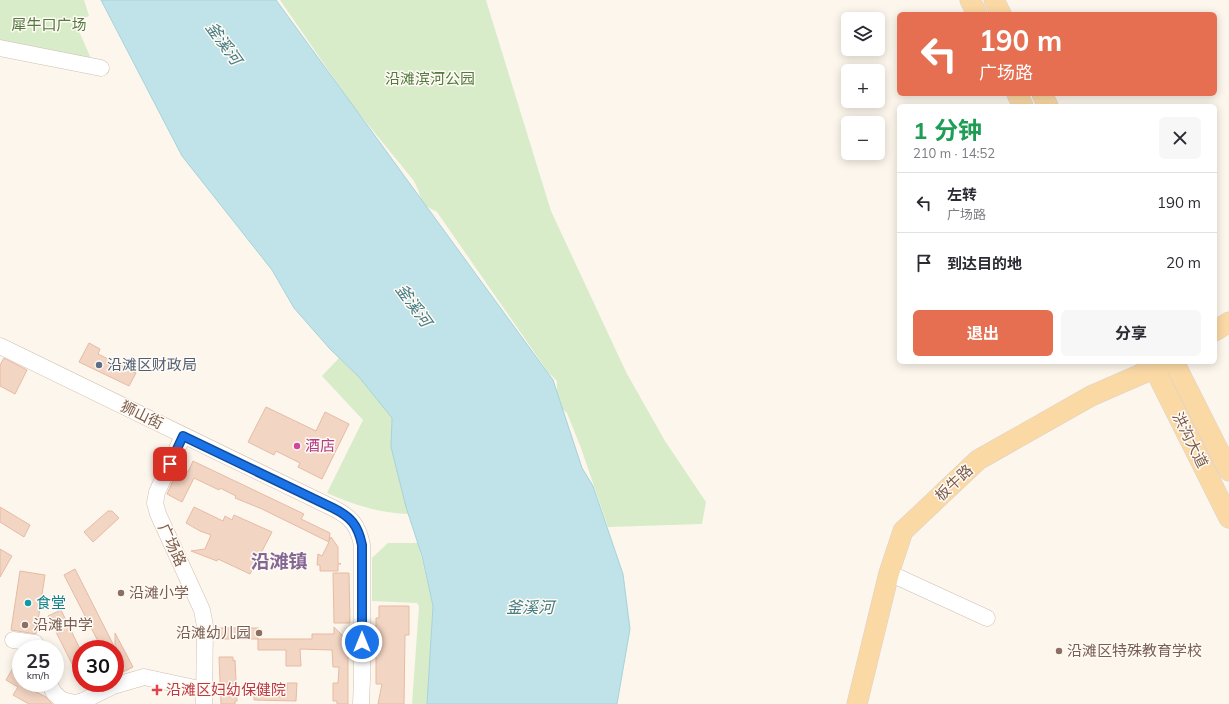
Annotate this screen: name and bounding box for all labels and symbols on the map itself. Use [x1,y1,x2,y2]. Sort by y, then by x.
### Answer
park label: 犀牛口广场 [11,15,87,34]
water label: 釜溪河 [202,18,248,71]
park label: 沿滩滨河公园 [385,69,475,88]
water label: 釜溪河 [392,280,438,333]
place label: 沿滩区财政局 [107,355,197,374]
marker: 沿滩区财政局 [94,360,104,370]
street label: 狮山街 [118,396,167,433]
street label: 洪沟大道 [1168,409,1213,471]
place label: 酒店 [305,436,335,455]
marker: 酒店 [292,441,302,451]
pin [153,447,187,481]
street label: 板牛路 [931,460,977,505]
street label: 广场路 [154,520,191,569]
district label: 沿滩镇 [250,549,308,573]
place label: 沿滩小学 [129,583,189,602]
marker: 沿滩小学 [116,588,126,598]
place label: 食堂 [36,593,66,612]
water label: 釜溪河 [506,597,557,617]
marker: 食堂 [23,598,33,608]
place label: 沿滩中学 [33,615,93,634]
marker: 沿滩中学 [20,620,30,630]
position arrow [341,621,383,663]
place label: 沿滩幼儿园 [176,623,251,642]
marker: 沿滩幼儿园 [254,628,264,638]
speed limit sign: 30 [72,640,124,692]
place label: 沿滩区特殊教育学校 [1067,641,1202,660]
marker: 沿滩区特殊教育学校 [1054,646,1064,656]
place label: 沿滩区妇幼保健院 [166,680,286,699]
marker: 沿滩区妇幼保健院 [151,684,163,696]

